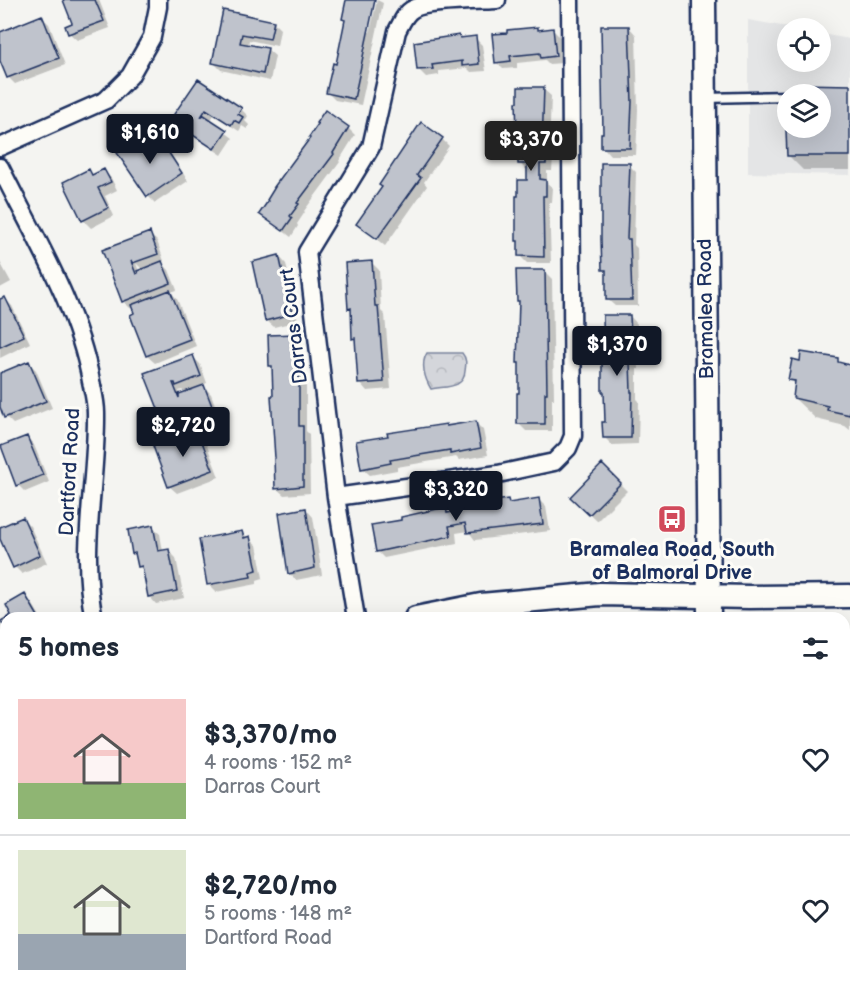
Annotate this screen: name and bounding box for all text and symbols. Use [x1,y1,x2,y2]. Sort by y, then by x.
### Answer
map controls [777,18,831,138]
button: locate [777,18,831,72]
button: layers [777,84,831,138]
pin: $1,610 [101,114,199,165]
text: $1,610 [120,121,180,145]
pin: $3,370 [482,121,580,172]
text: $3,370 [499,128,563,152]
street label: Bramalea Road [693,238,719,380]
street label: Darras Court [275,267,313,385]
pin: $1,370 [568,326,666,377]
text: $1,370 [586,333,648,357]
street label: Dartford Road [55,407,85,537]
pin: $2,720 [134,407,232,458]
text: $2,720 [151,414,215,438]
pin: $3,320 [407,471,505,522]
text: $3,320 [423,478,489,502]
bus stop icon: Bramalea Road, South of Balmoral Drive [656,503,688,535]
place label: Bramalea Road, South of Balmoral Drive [569,538,775,585]
icon: filters [799,632,832,665]
text: 5 homes [18,633,119,664]
text: $3,370/mo [204,720,337,751]
icon: home [66,723,138,795]
icon: heart [799,743,832,776]
text: 4 rooms · 152 m² [204,751,352,775]
text: Darras Court [204,775,320,799]
text: $2,720/mo [204,871,337,902]
icon: home [66,874,138,946]
icon: heart [799,894,832,927]
text: 5 rooms · 148 m² [204,902,352,926]
text: Dartford Road [204,926,332,950]

